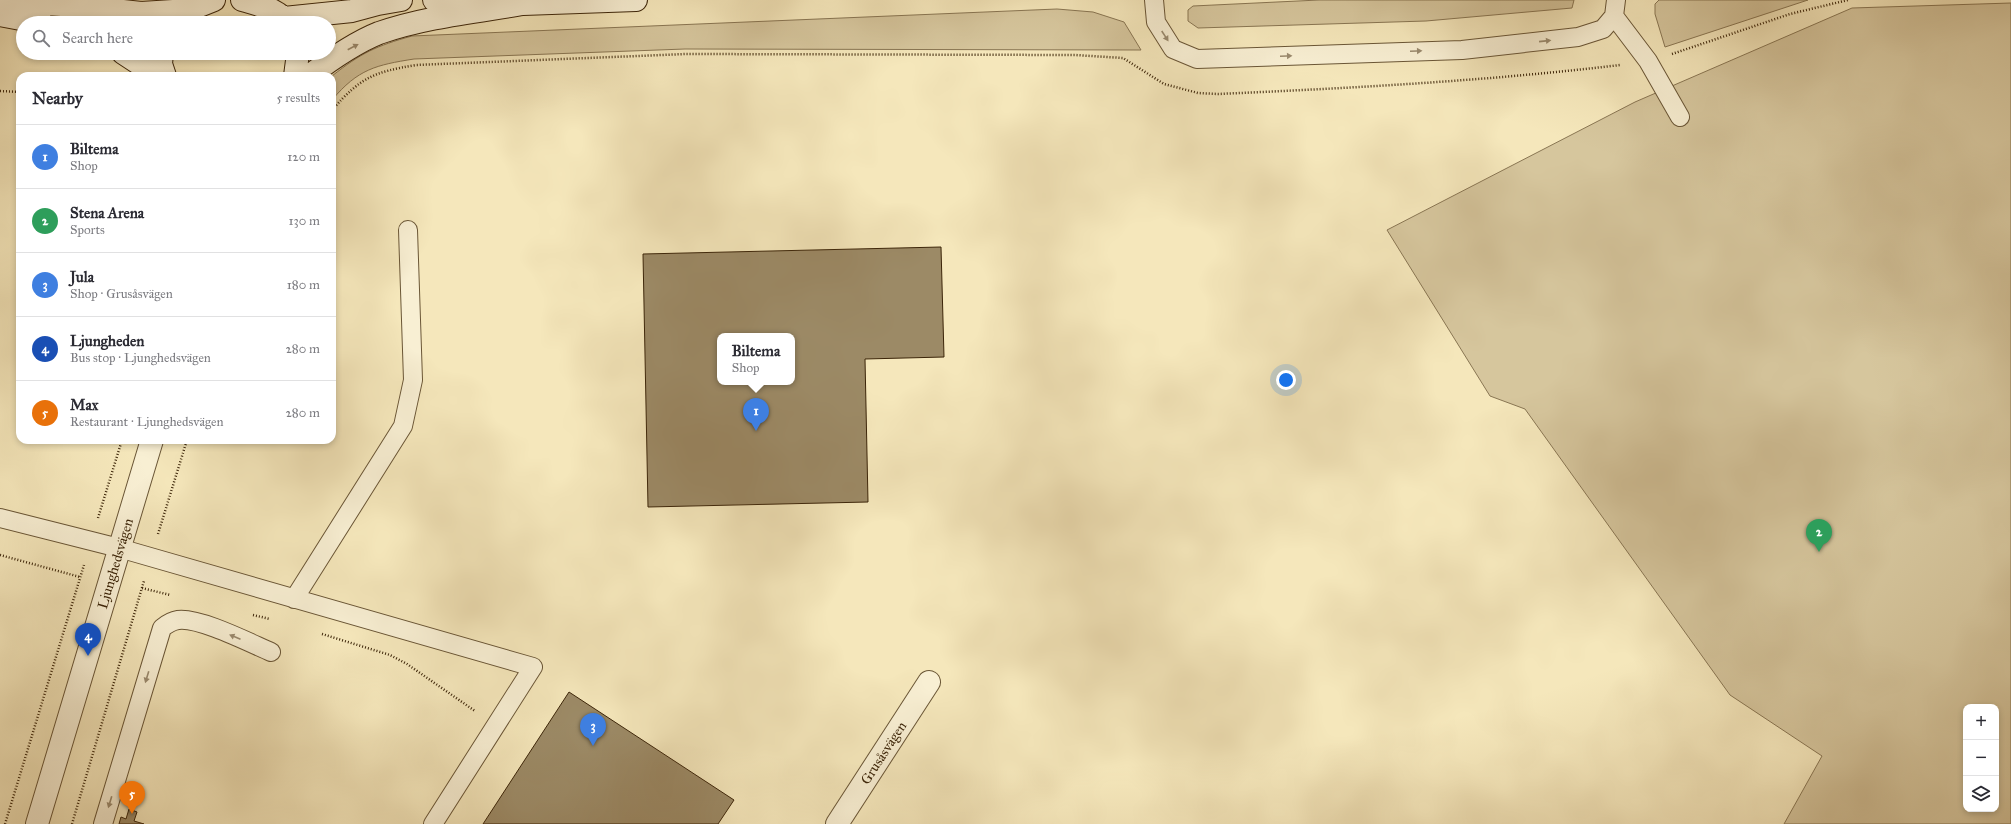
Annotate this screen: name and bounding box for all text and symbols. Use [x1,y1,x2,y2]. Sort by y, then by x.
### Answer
search box [16,16,336,60]
icon: search [30,27,52,49]
text: Search here [62,29,133,47]
one-way arrow [1161,31,1169,41]
one-way arrow [1539,38,1551,44]
one-way arrow [347,44,359,50]
one-way arrow [1410,48,1423,54]
one-way arrow [1280,52,1292,59]
text: Nearby [32,88,83,109]
text: 5 results [276,90,320,106]
text: Biltema [70,140,118,158]
text: 1 [42,149,48,165]
text: 120 m [287,149,320,165]
text: Shop [70,158,98,174]
text: Stena Arena [70,204,144,222]
text: 2 [42,213,48,229]
text: 130 m [288,213,320,229]
text: Sports [70,222,105,238]
text: Jula [70,268,94,286]
text: 3 [42,277,48,293]
text: 180 m [287,277,320,293]
text: Shop · Grusåsvägen [70,286,173,302]
text: Ljungheden [70,332,144,350]
popup [717,333,795,385]
text: 4 [41,341,49,357]
text: 280 m [285,341,320,357]
text: Biltema [732,342,780,360]
text: Bus stop · Ljunghedsvägen [70,350,211,366]
text: Shop [732,360,760,376]
your location [1276,370,1296,390]
text: Max [70,396,98,414]
pin: 1 [743,398,769,431]
text: 5 [42,405,48,421]
text: 280 m [285,405,320,421]
text: Restaurant · Ljunghedsvägen [70,414,224,430]
street label: Ljunghedsvägen [93,516,137,611]
pin: 2 [1806,519,1832,552]
pin: 4 [75,623,101,656]
one-way arrow [229,633,241,640]
one-way arrow [144,672,150,684]
map controls [1963,704,1999,812]
button: + [1963,704,1999,740]
pin: 3 [580,713,606,746]
street label: Grusåsvägen [857,718,910,787]
button: − [1963,740,1999,776]
button: layers [1963,776,1999,812]
pin: 5 [119,781,145,814]
one-way arrow [107,796,113,808]

